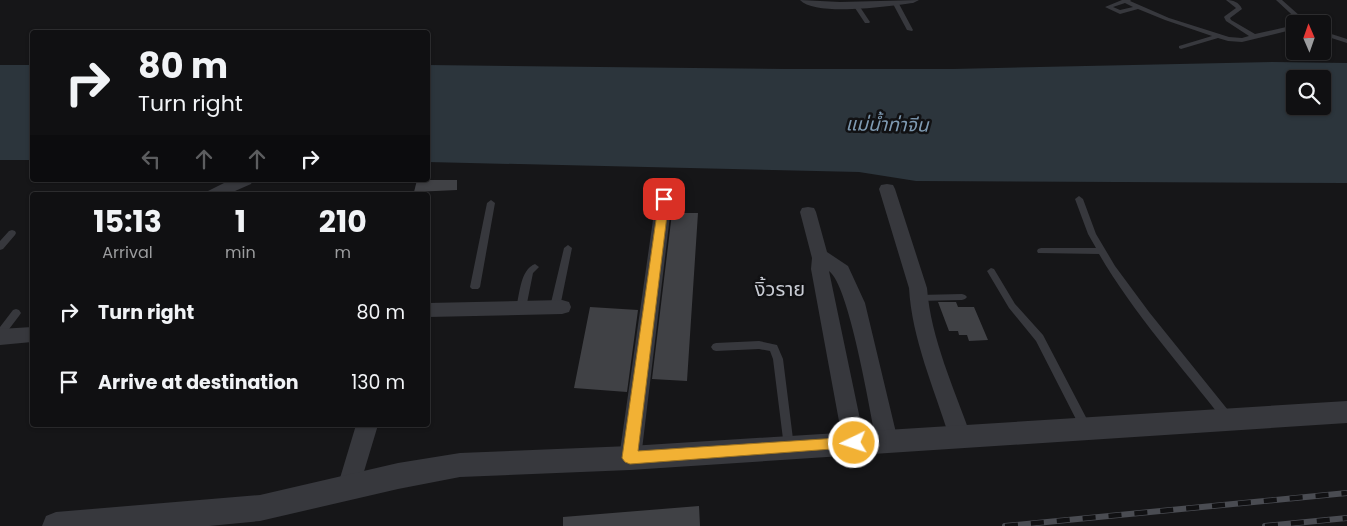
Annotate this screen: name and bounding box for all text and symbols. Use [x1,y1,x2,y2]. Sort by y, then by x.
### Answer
north arrow [1286,15,1331,60]
map controls [1286,15,1331,115]
text: 80 m [138,41,228,90]
icon: right [55,50,120,115]
button: search [1286,70,1331,115]
text: Turn right [138,88,243,119]
water label: แม่น้ำท่าจีน [845,110,930,139]
icon: left [137,145,165,173]
icon: ahead [190,145,218,173]
icon: ahead [243,145,271,173]
icon: right [296,145,324,173]
pin [643,178,685,220]
icon: arrive [650,185,678,213]
text: 15:13 [93,200,162,243]
text: 1 [235,200,246,243]
text: 210 [319,200,367,243]
text: Arrival [102,241,153,264]
text: min [225,241,256,264]
text: m [335,241,351,264]
district label: งิ้วราย [754,275,805,303]
icon: right [55,298,83,326]
text: Turn right [98,299,194,326]
text: 80 m [356,299,405,326]
icon: arrive [55,368,83,396]
text: Arrive at destination [98,369,299,396]
text: 130 m [351,369,405,396]
position arrow [827,416,879,468]

